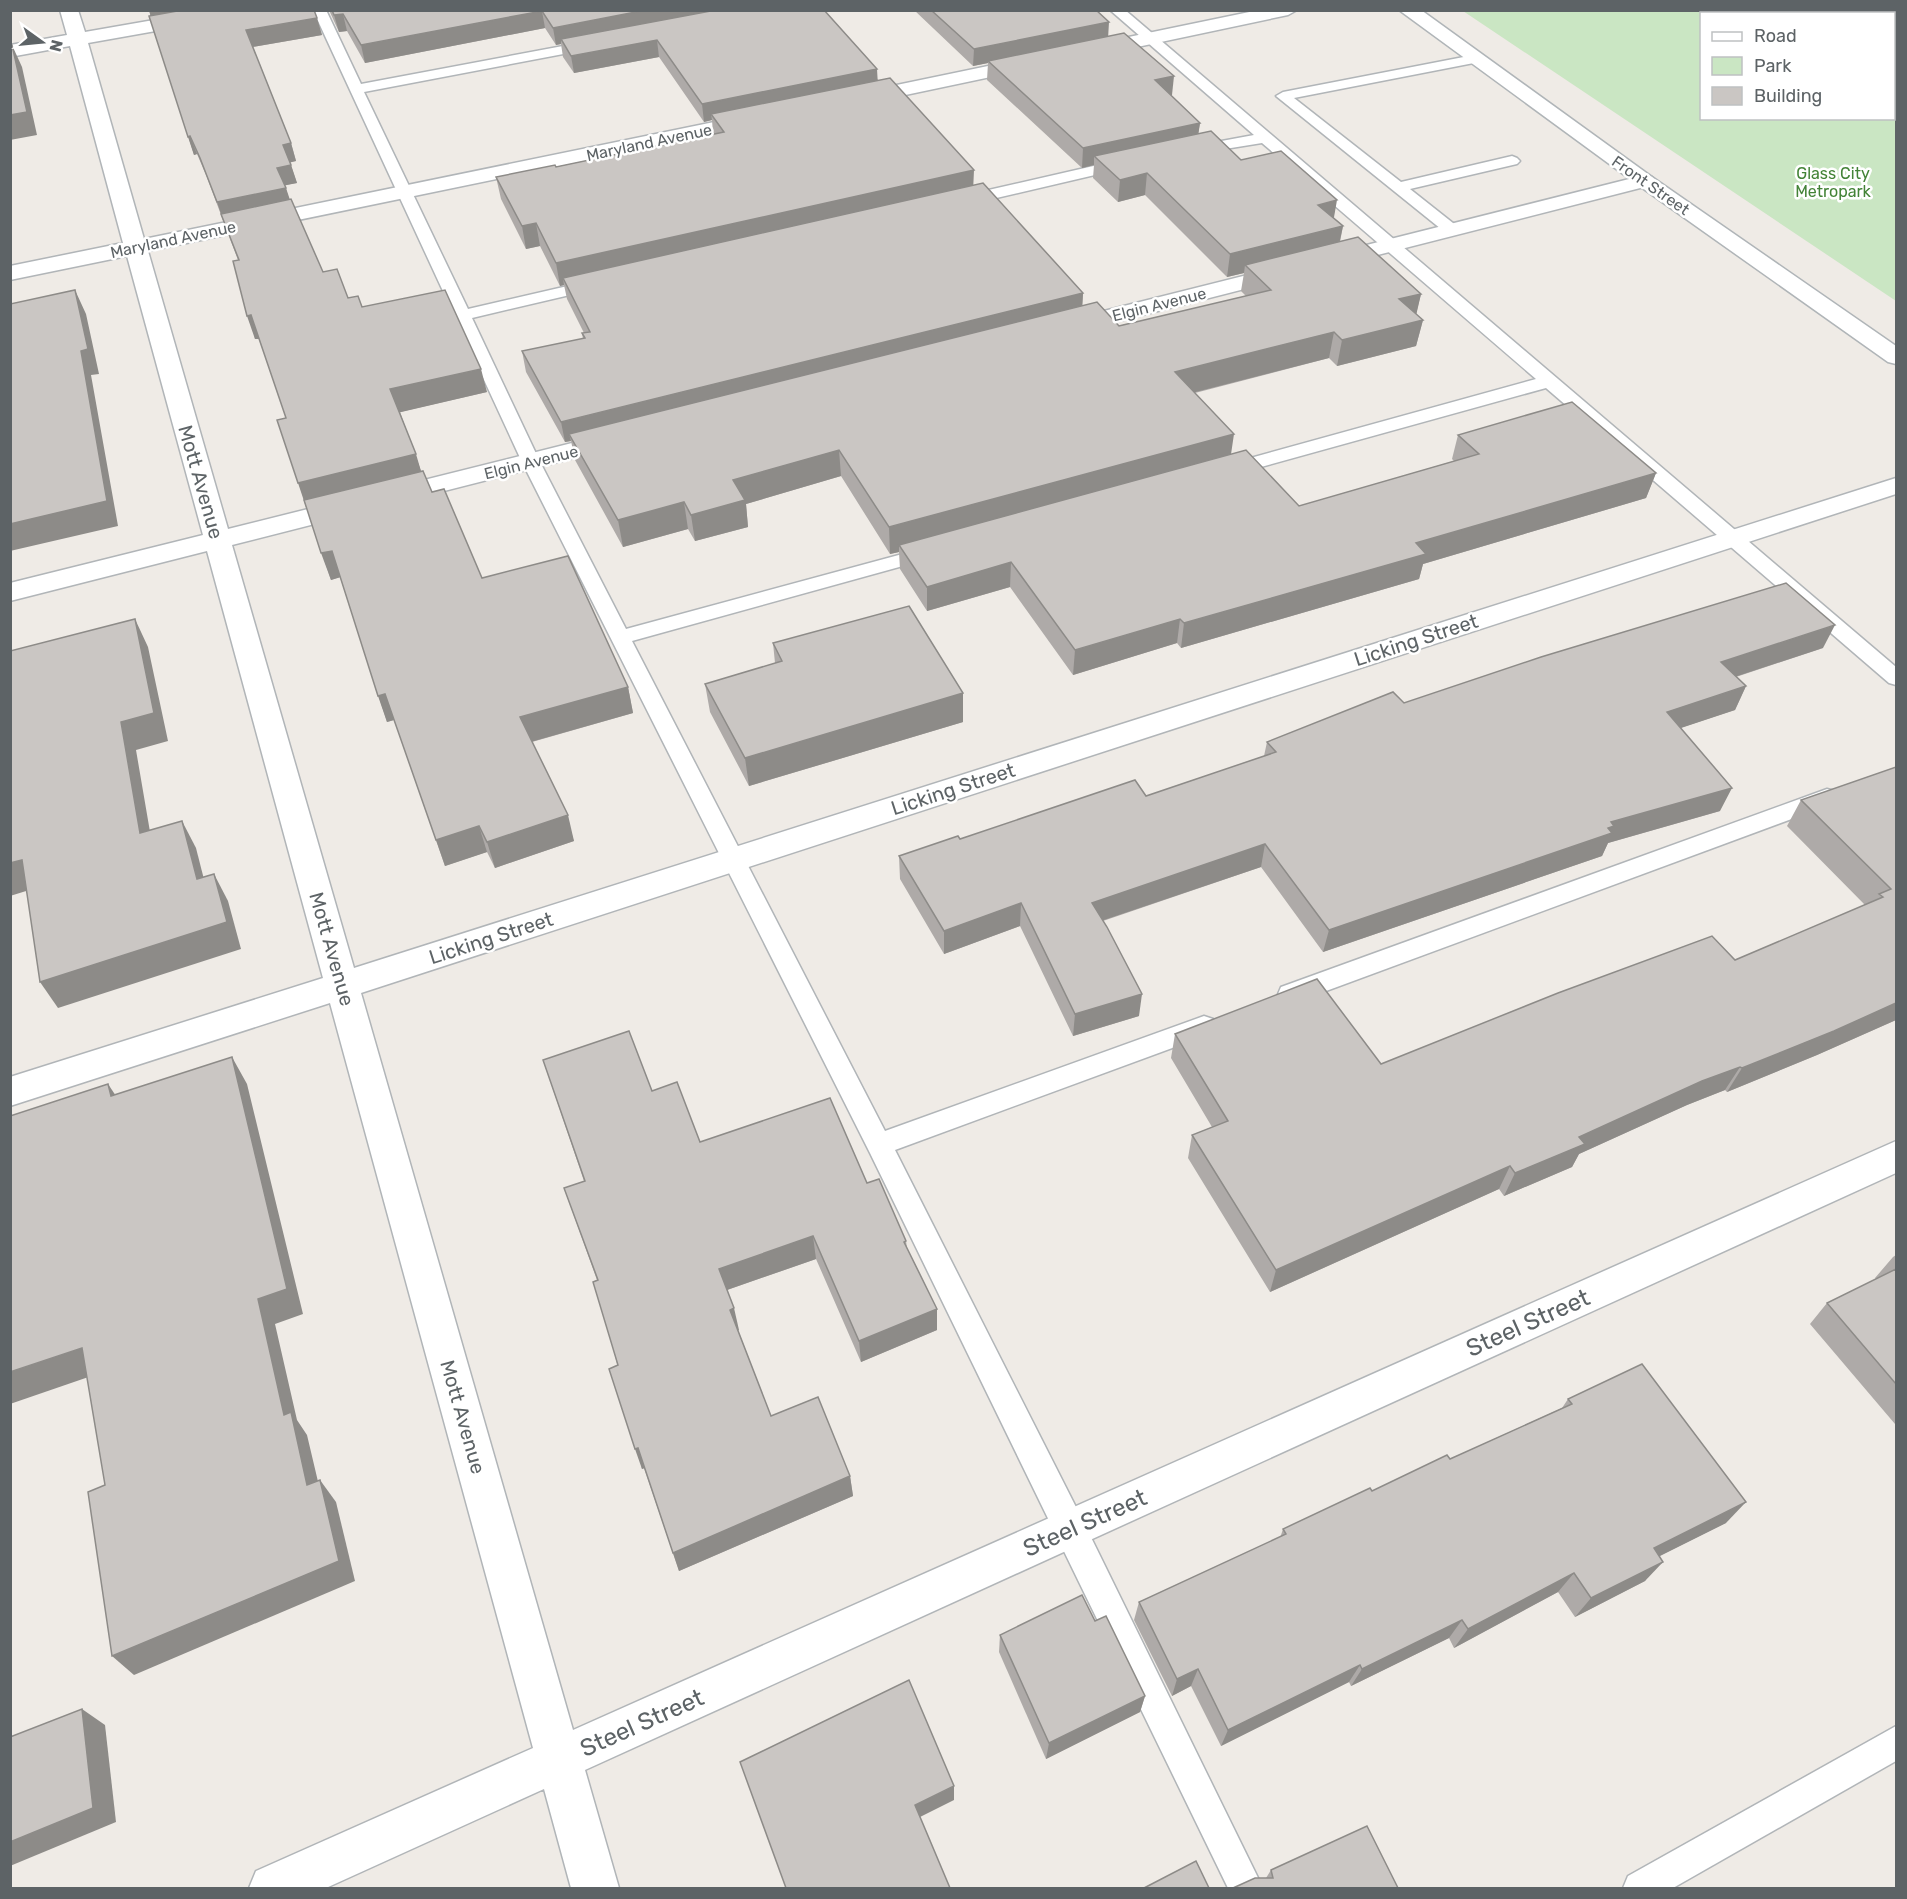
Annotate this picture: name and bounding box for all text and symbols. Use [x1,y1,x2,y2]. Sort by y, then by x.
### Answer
north arrow [12,12,72,72]
legend [1700,12,1895,120]
text: Road [1754,25,1797,47]
text: N [45,38,67,54]
text: Park [1754,55,1792,77]
text: Building [1754,85,1822,107]
street label: Maryland Avenue [585,120,714,165]
street label: Front Street [1608,152,1693,219]
park label: Glass City Metropark [1795,164,1872,201]
street label: Maryland Avenue [109,217,238,262]
street label: Elgin Avenue [1110,284,1208,325]
street label: Mott Avenue [173,422,229,542]
street label: Elgin Avenue [482,442,580,483]
street label: Licking Street [1351,609,1481,671]
street label: Licking Street [888,758,1018,820]
street label: Mott Avenue [304,889,360,1009]
street label: Licking Street [426,907,556,969]
street label: Steel Street [1462,1283,1594,1363]
street label: Mott Avenue [435,1357,491,1477]
street label: Steel Street [1019,1483,1151,1563]
street label: Steel Street [576,1683,708,1763]

